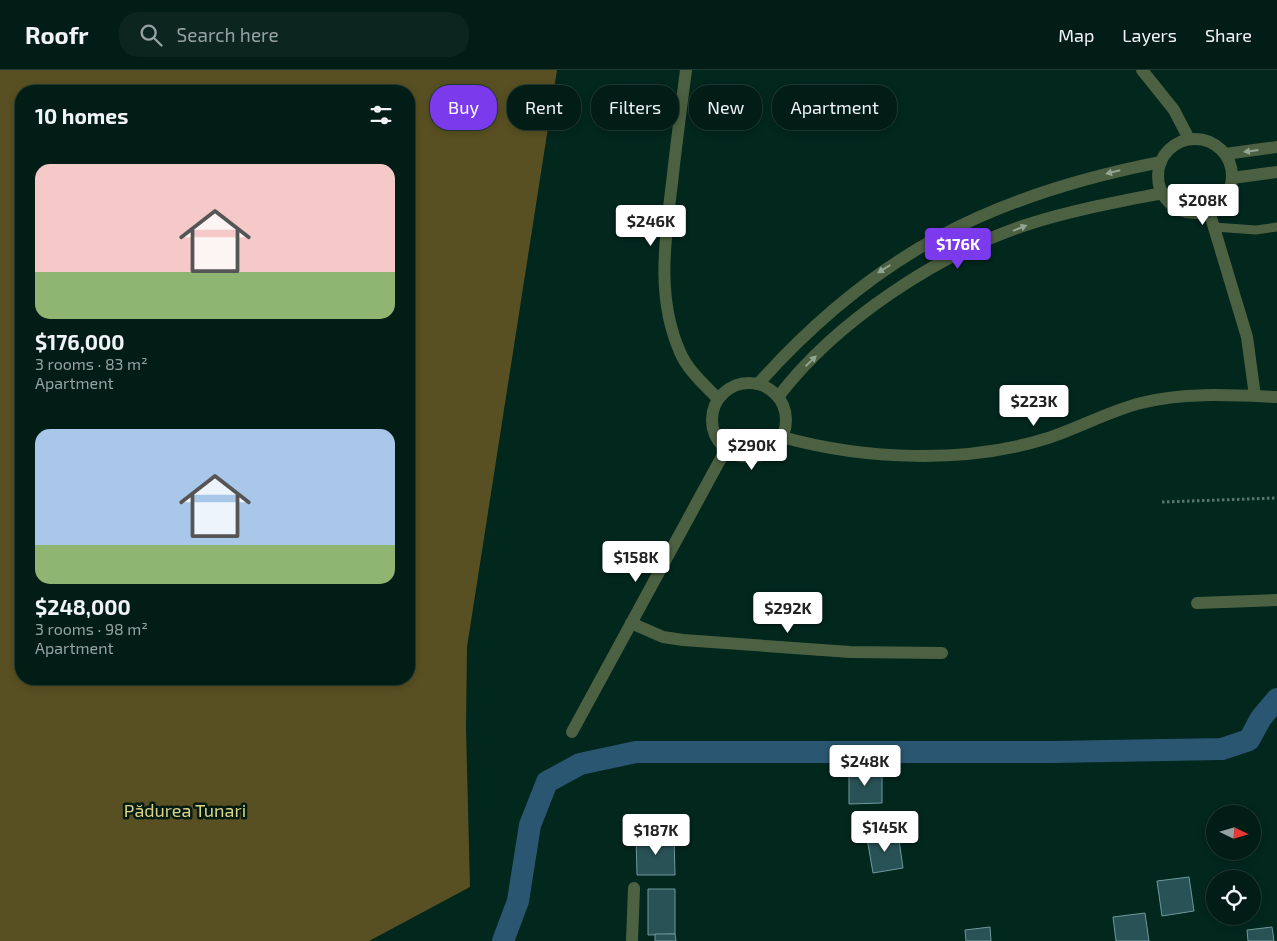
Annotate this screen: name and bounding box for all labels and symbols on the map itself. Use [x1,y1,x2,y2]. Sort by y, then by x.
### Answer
one-way arrow [1243,147,1259,155]
one-way arrow [1105,168,1120,176]
pin: $208K [1168,184,1238,226]
pin: $246K [616,204,686,247]
one-way arrow [1013,223,1027,231]
pin: $176K [923,228,993,270]
one-way arrow [878,265,891,274]
one-way arrow [805,355,817,367]
pin: $223K [999,384,1069,427]
pin: $290K [717,428,787,471]
pin: $158K [601,540,671,583]
pin: $292K [753,592,823,634]
pin: $248K [830,744,900,787]
park label: Pădurea Tunari [124,799,246,821]
north arrow [1206,805,1261,860]
pin: $145K [850,810,920,853]
pin: $187K [621,814,691,856]

